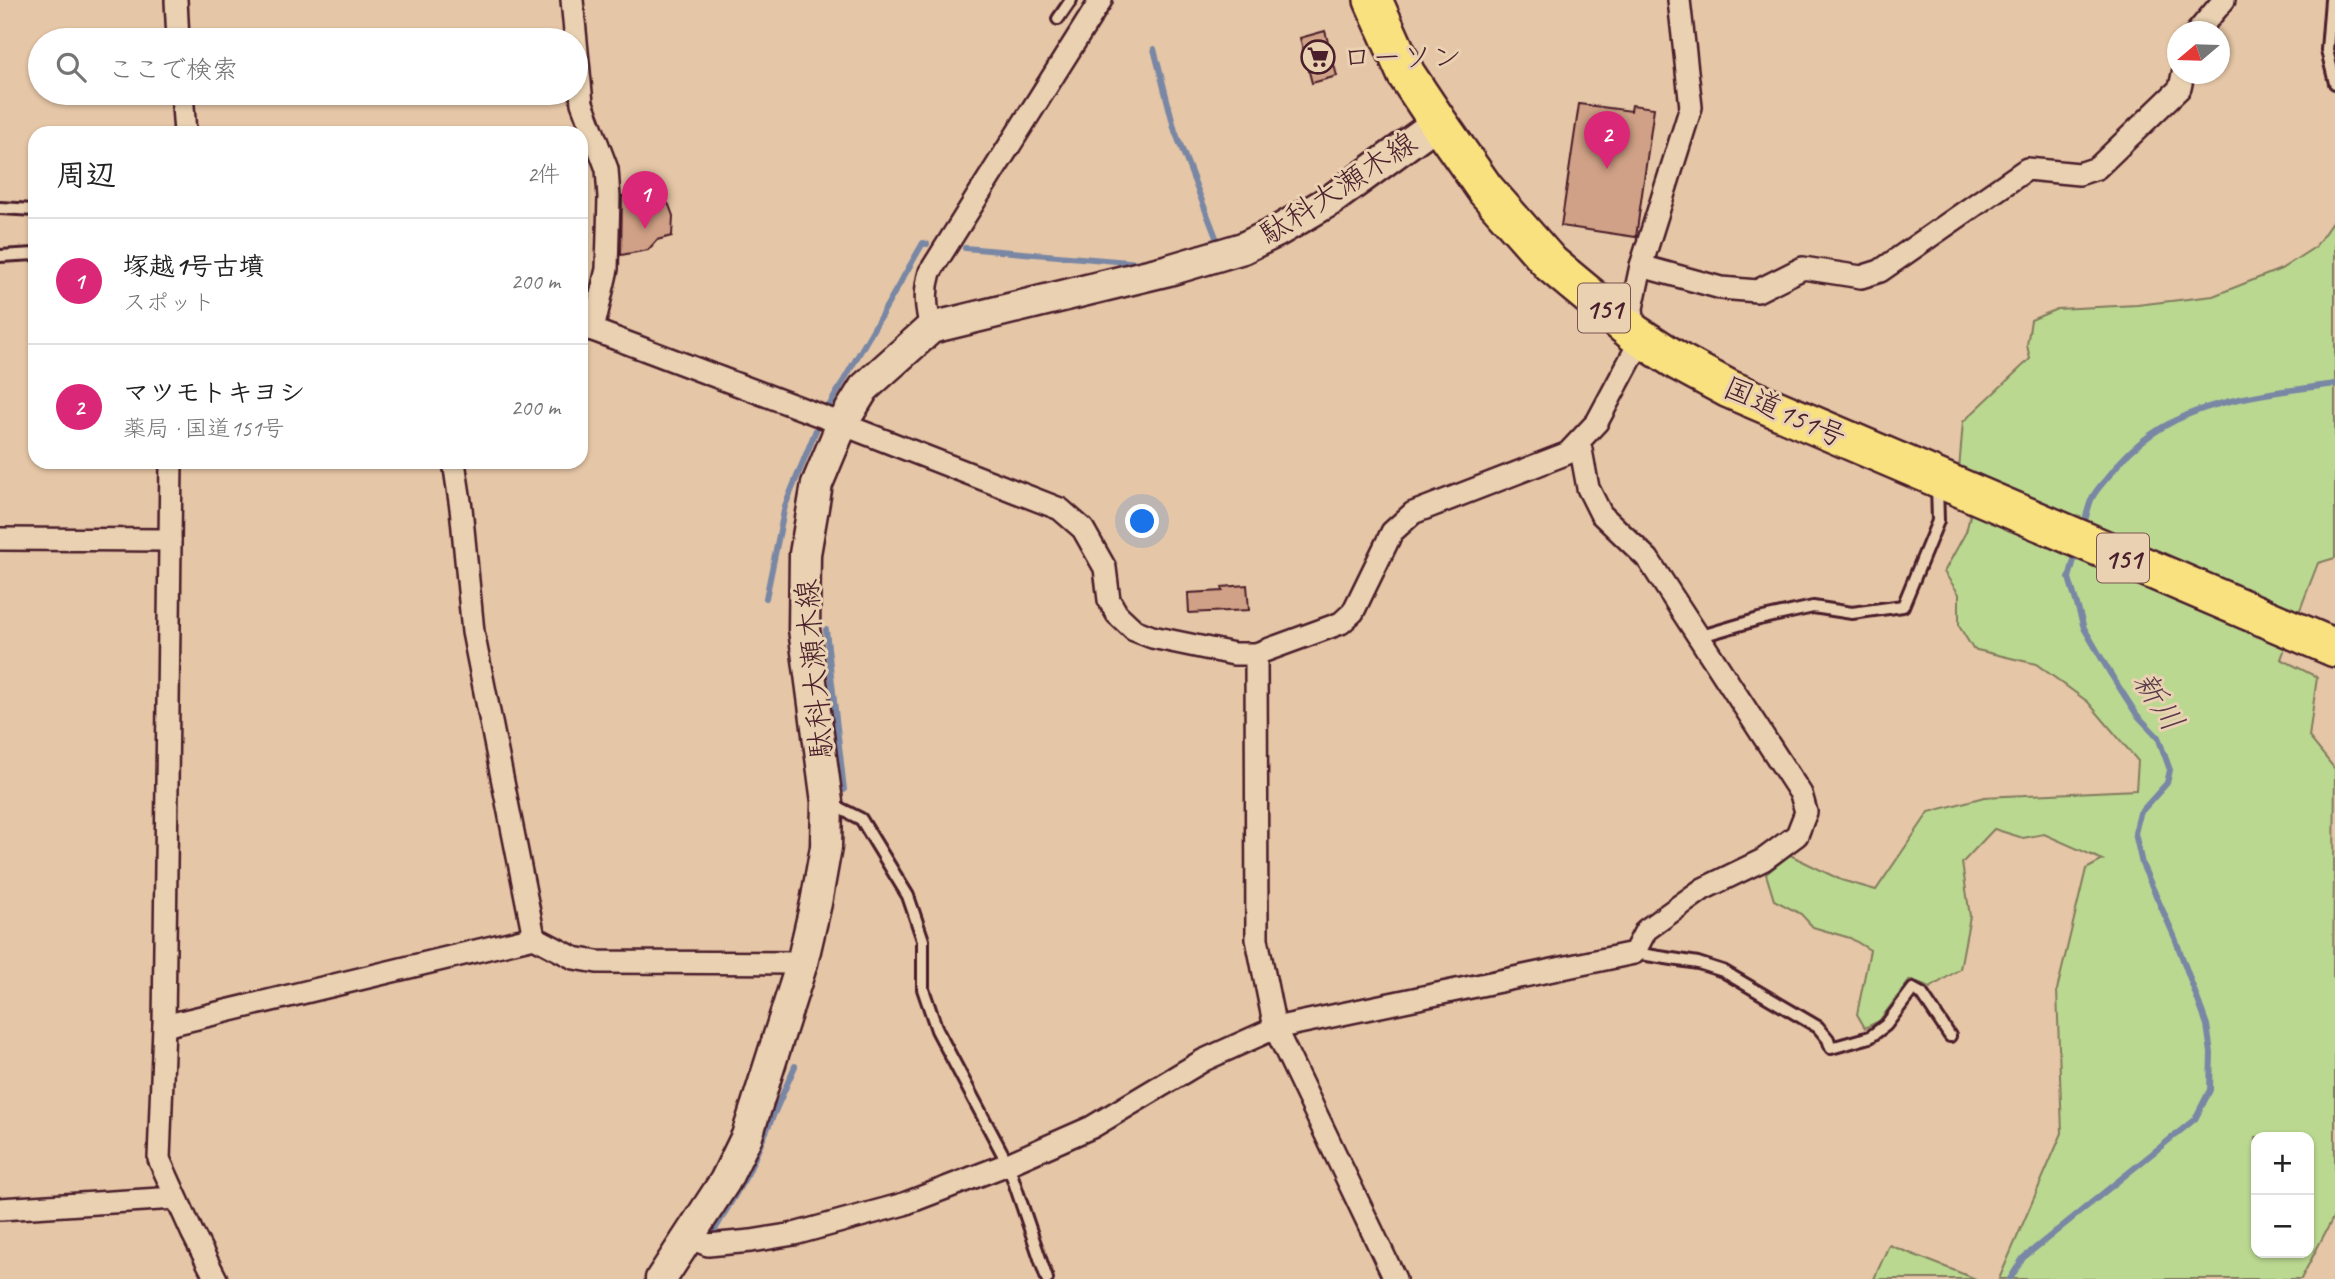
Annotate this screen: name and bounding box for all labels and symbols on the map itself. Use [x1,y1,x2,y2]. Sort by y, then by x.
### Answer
north arrow [2167,21,2230,84]
supermarket icon: ローソン [1299,38,1337,76]
place label: ローソン [1342,38,1462,76]
pin: 2 [1584,111,1630,169]
street label: 駄科大瀬木線 [1252,123,1424,253]
pin: 1 [622,171,668,229]
road number: 151 [1578,284,1630,332]
street label: 国道151号 [1718,368,1852,456]
your location [1125,504,1159,538]
road number: 151 [2097,534,2149,582]
street label: 駄科大瀬木線 [787,578,841,760]
water label: 新川 [2124,663,2193,739]

